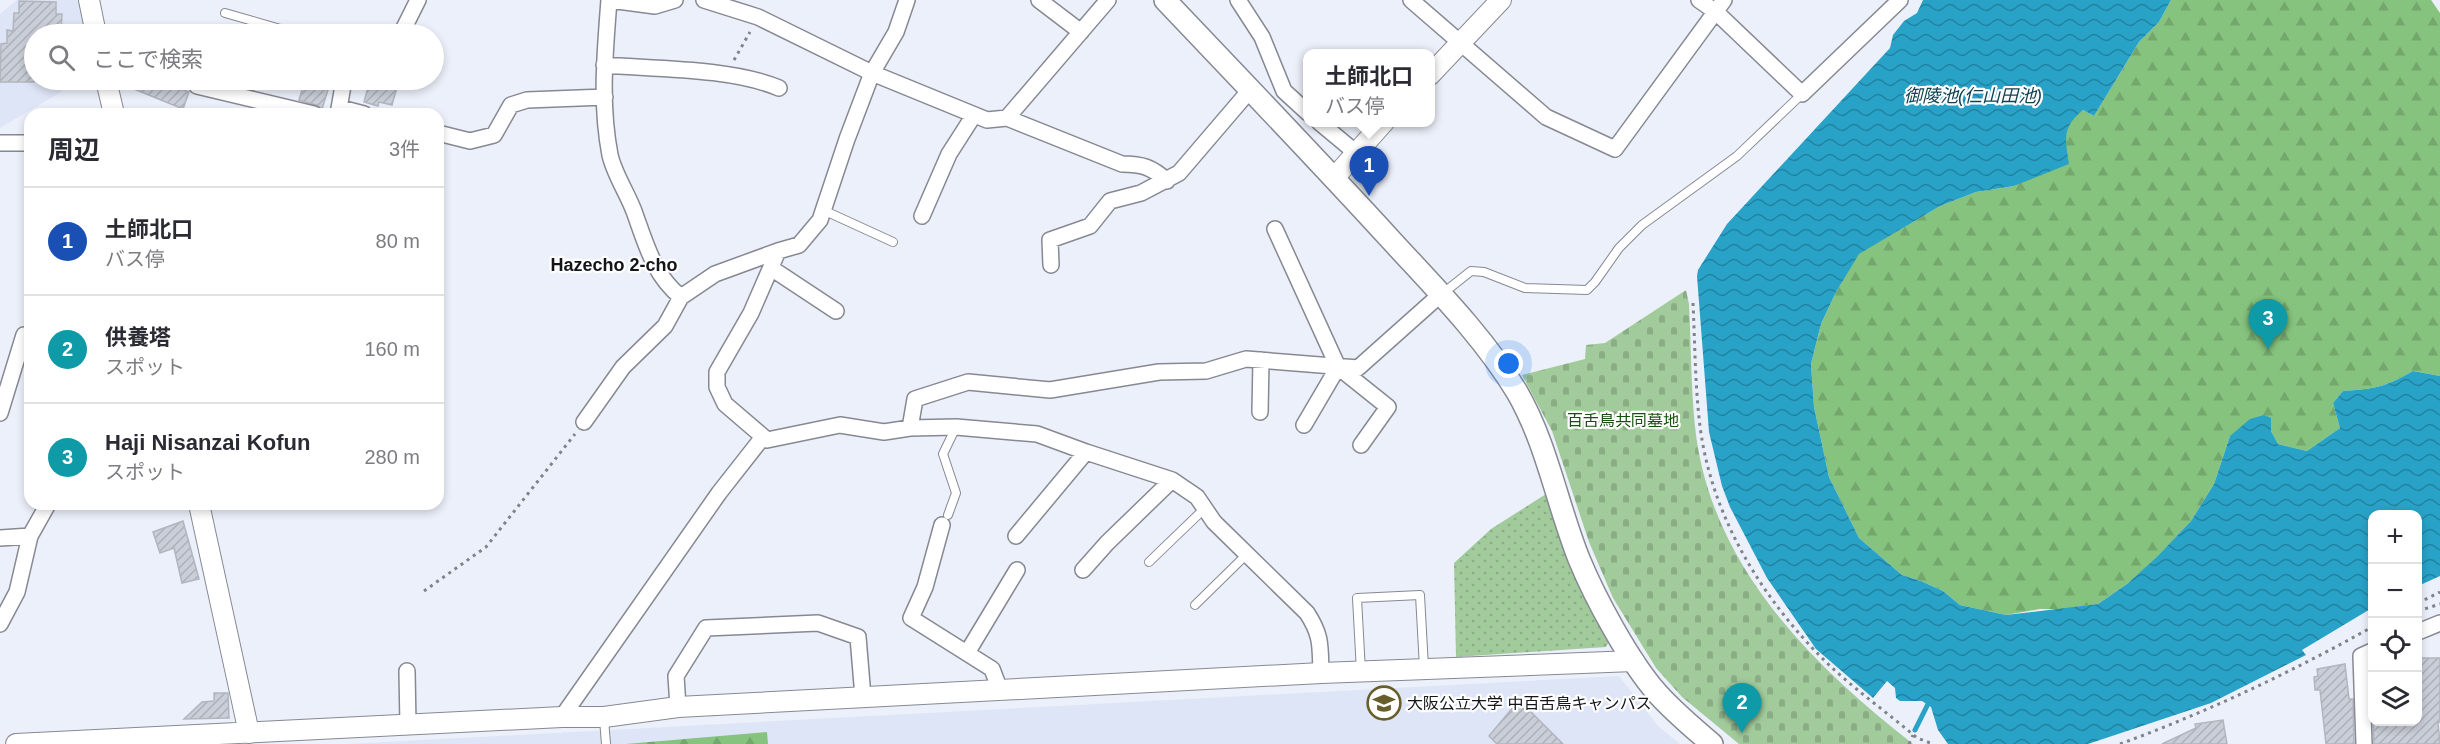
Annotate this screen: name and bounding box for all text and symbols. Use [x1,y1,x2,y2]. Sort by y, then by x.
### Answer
search box [24,24,444,90]
icon: search [45,41,78,74]
text: ここで検索 [93,47,203,72]
popup [1303,49,1435,127]
text: 土師北口 [1325,64,1413,89]
water label: 御陵池(仁山田池) [1904,86,2042,106]
text: バス停 [1325,95,1385,117]
text: 周辺 [48,135,100,165]
text: 3件 [389,138,420,160]
pin: 1 [1350,146,1388,196]
text: 土師北口 [105,217,193,242]
text: 1 [62,230,73,252]
text: 80 m [376,230,420,252]
text: バス停 [105,248,165,270]
district label: Hazecho 2-cho [550,255,678,275]
pin: 3 [2248,300,2288,349]
text: 供養塔 [105,325,171,350]
text: 2 [62,338,73,360]
text: 160 m [364,338,420,360]
your location [1494,349,1523,378]
text: スポット [105,356,185,378]
park label: 百舌鳥共同墓地 [1567,412,1679,429]
text: Haji Nisanzai Kofun [105,430,310,455]
text: 3 [62,446,73,468]
text: 280 m [364,446,420,468]
text: スポット [105,461,185,483]
map controls [2368,510,2422,726]
button: + [2368,510,2422,564]
button: − [2368,564,2422,618]
button: locate [2368,618,2422,672]
button: layers [2368,672,2422,726]
pin: 2 [1722,684,1762,733]
school or university icon: 大阪公立大学 中百舌鳥キャンパス [1366,685,1402,721]
place label: 大阪公立大学 中百舌鳥キャンパス [1407,695,1651,712]

